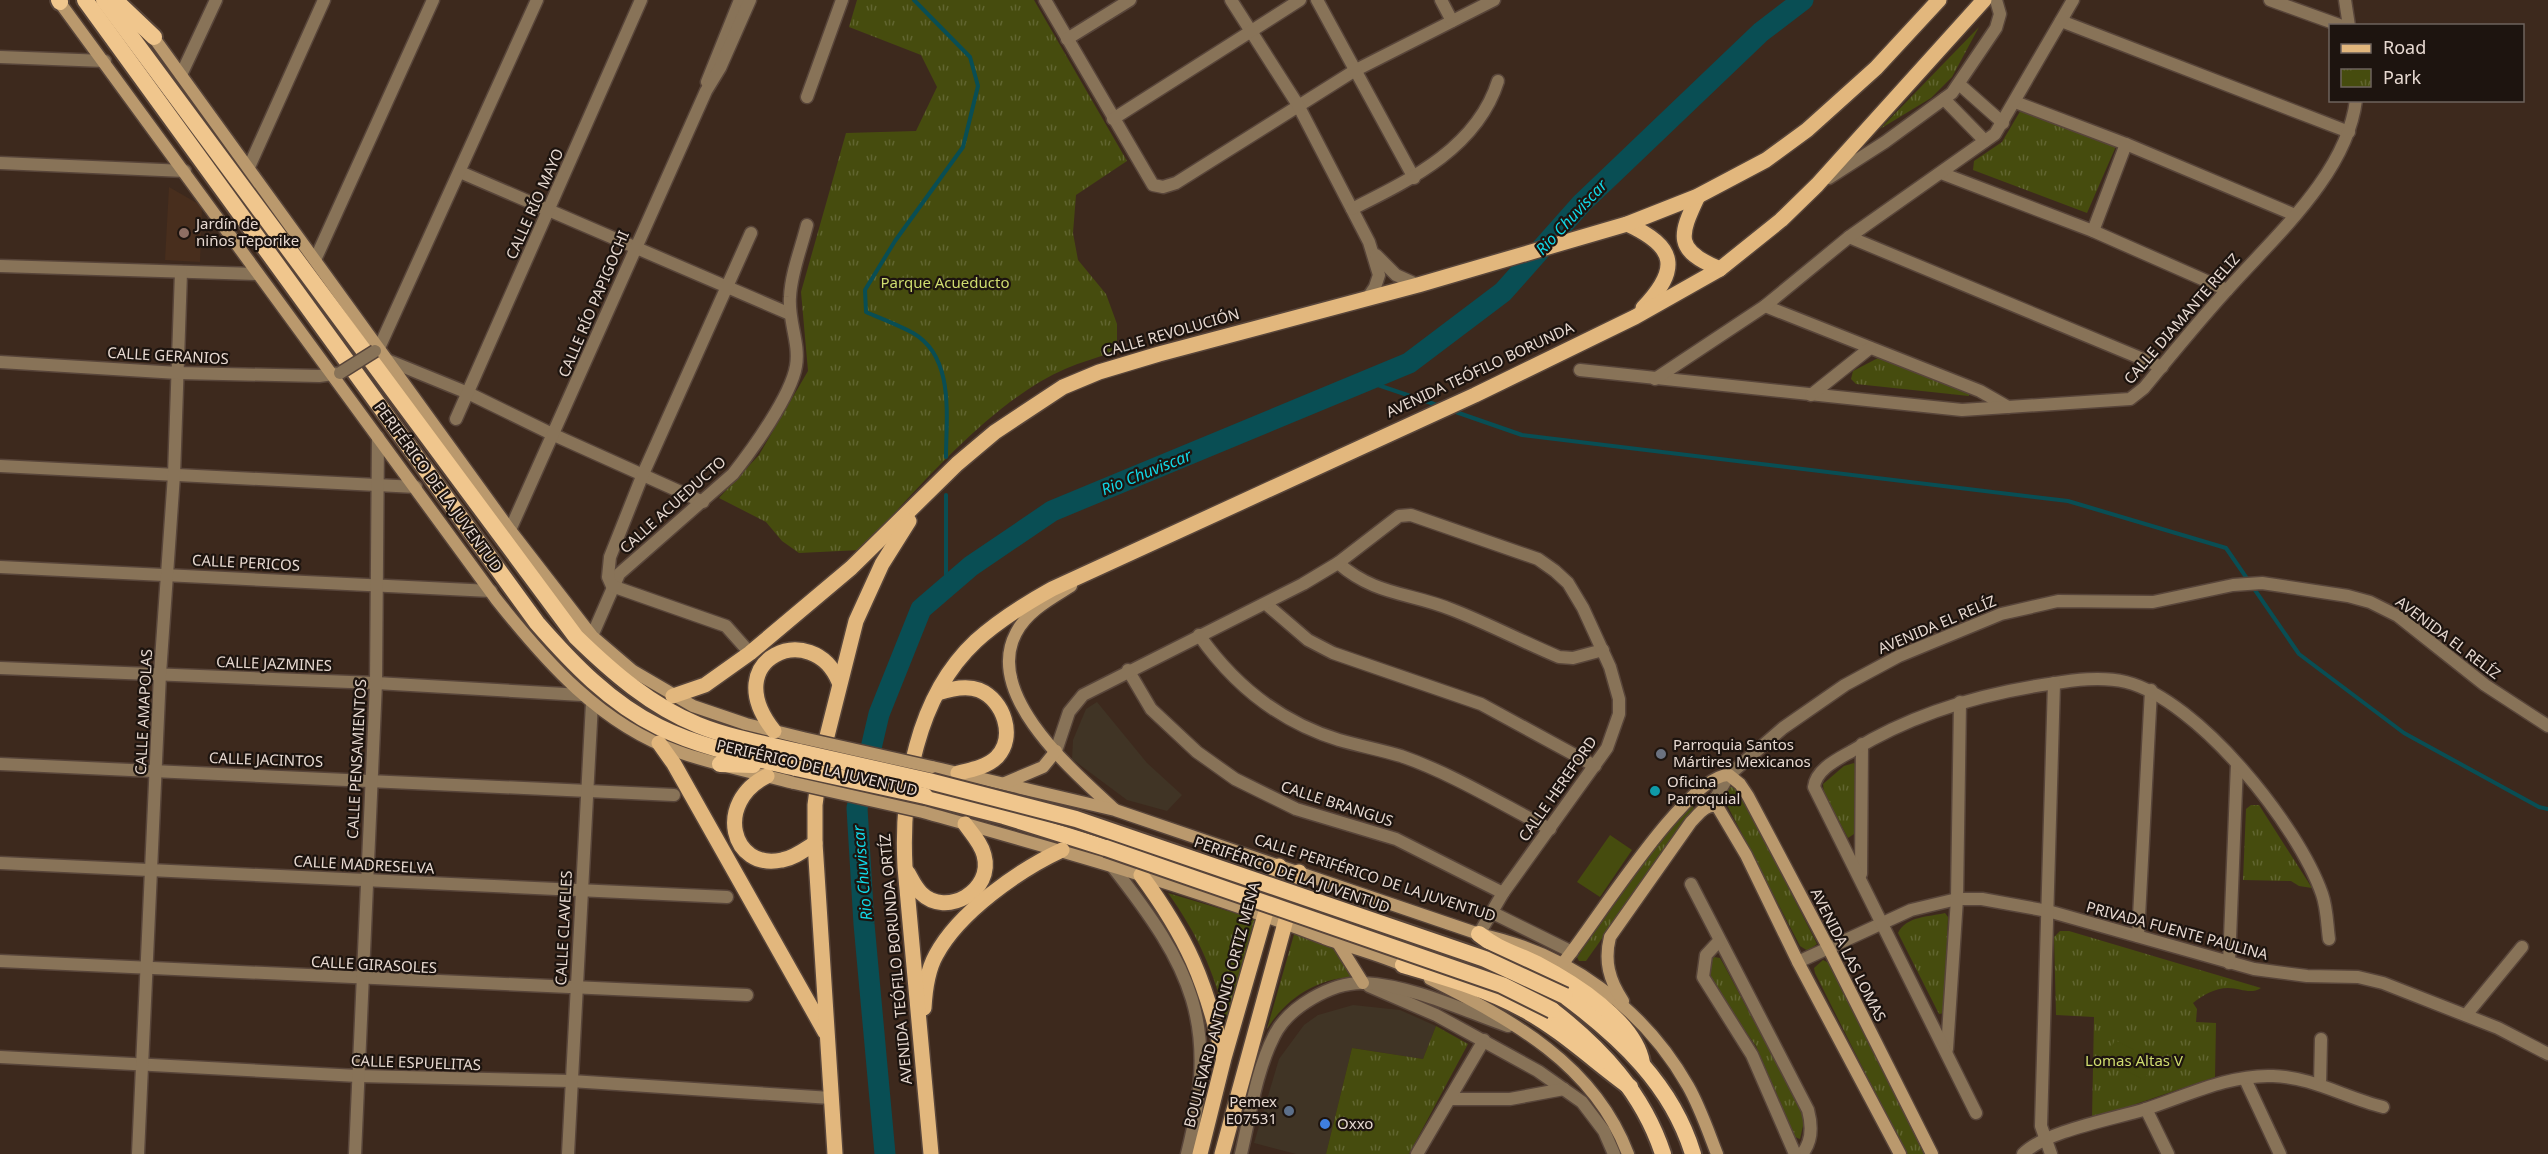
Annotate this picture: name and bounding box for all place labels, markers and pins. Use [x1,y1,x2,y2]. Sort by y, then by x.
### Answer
place label: Jardín de niños Teporike [194,213,299,250]
marker: Jardín de niños Teporike [177,226,191,240]
place label: Parroquia Santos Mártires Mexicanos [1673,734,1811,771]
marker: Parroquia Santos Mártires Mexicanos [1654,747,1668,761]
place label: Oficina Parroquial [1667,771,1740,808]
marker: Oficina Parroquial [1648,784,1662,798]
place label: Pemex E07531 [1226,1091,1277,1128]
marker: Pemex E07531 [1282,1104,1296,1118]
place label: Oxxo [1337,1113,1373,1133]
marker: Oxxo [1318,1117,1332,1131]

